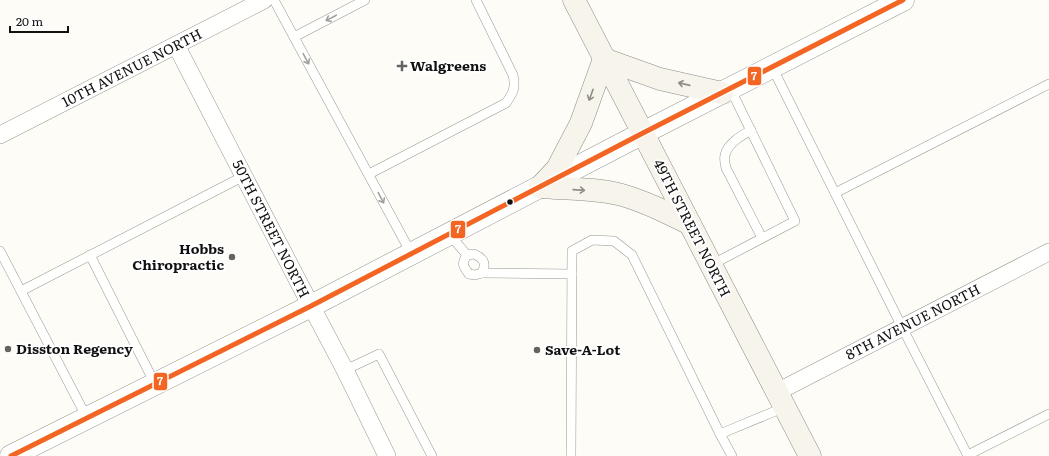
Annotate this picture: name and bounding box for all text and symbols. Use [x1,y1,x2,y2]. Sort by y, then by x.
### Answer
scale bar [10,8,68,34]
text: 20 m [16,12,43,30]
one-way arrow [325,15,337,22]
street label: 10TH AVENUE NORTH [58,23,205,111]
one-way arrow [303,53,310,65]
place label: Walgreens [410,55,486,75]
marker: Walgreens [397,61,407,71]
line badge: 7 [747,66,762,86]
text: 7 [751,67,757,83]
one-way arrow [678,80,691,88]
one-way arrow [586,89,594,101]
street label: 49TH STREET NORTH [649,155,736,300]
street label: 50TH STREET NORTH [228,156,315,301]
one-way arrow [572,186,585,193]
one-way arrow [378,192,386,204]
unlabelled marker [505,197,515,207]
line badge: 7 [450,220,466,239]
text: 7 [455,220,461,236]
place label: Hobbs Chiropractic [132,238,224,274]
marker: Hobbs Chiropractic [227,252,237,262]
street label: 8TH AVENUE NORTH [842,278,983,364]
place label: Disston Regency [16,338,133,358]
place label: Save-A-Lot [545,339,621,359]
marker: Disston Regency [3,344,13,354]
marker: Save-A-Lot [532,345,542,355]
line badge: 7 [153,372,168,391]
text: 7 [157,372,163,388]

